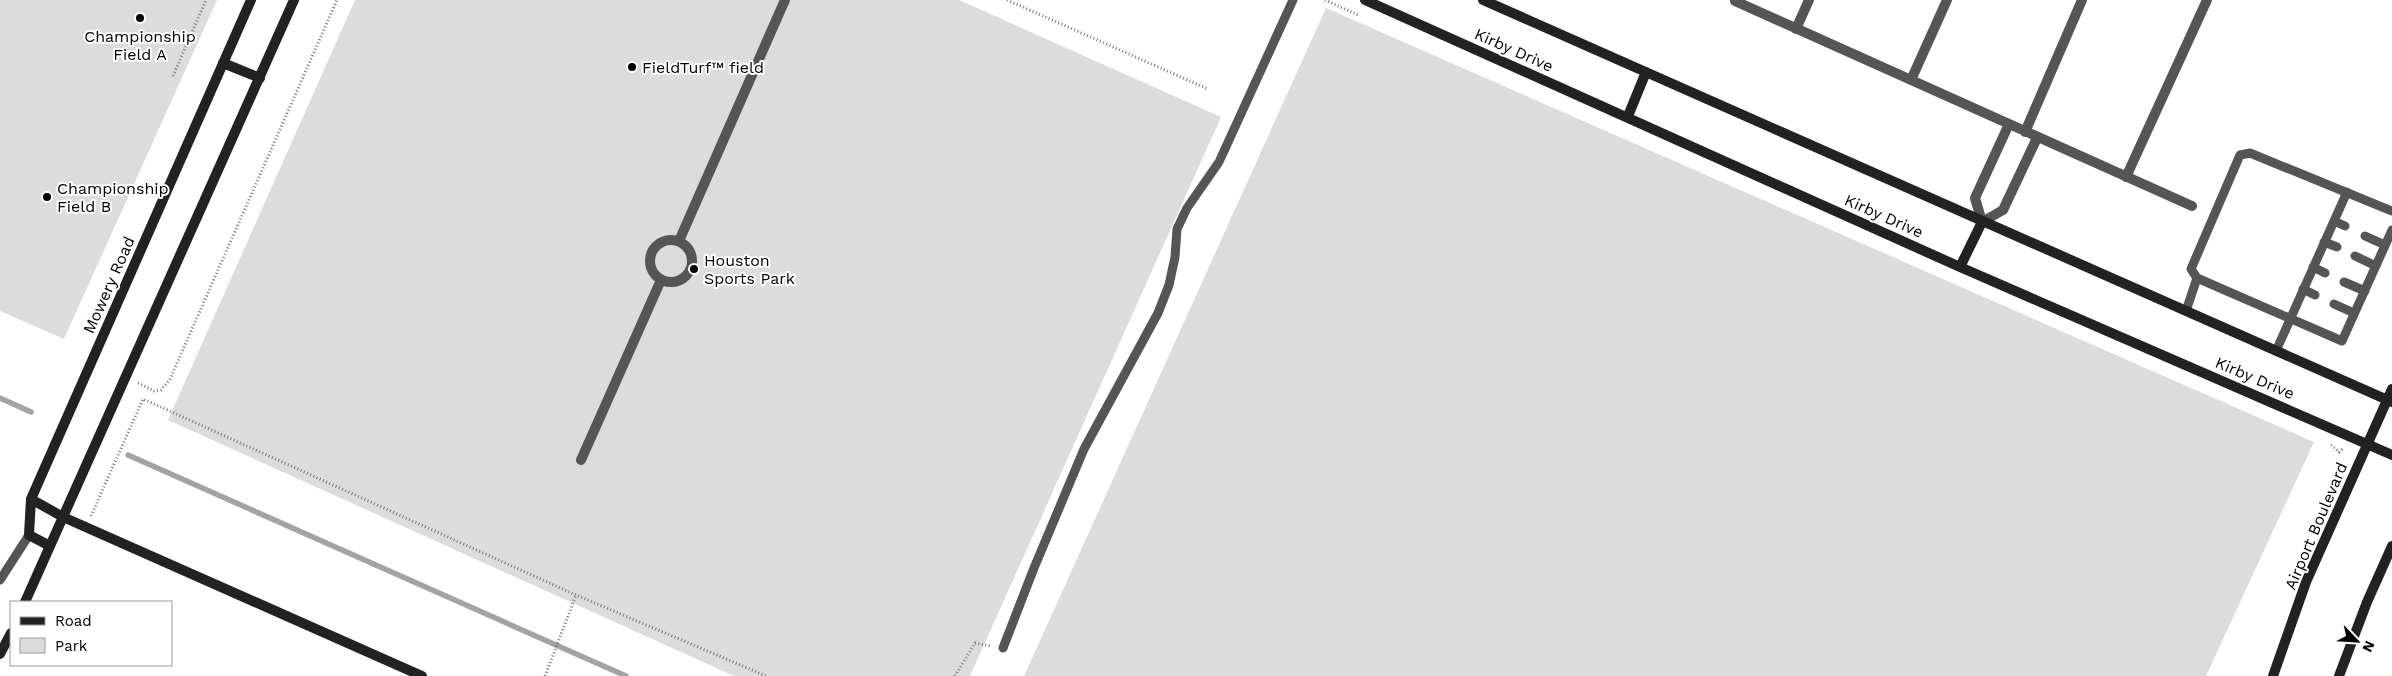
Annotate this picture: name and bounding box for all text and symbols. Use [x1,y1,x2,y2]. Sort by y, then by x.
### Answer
marker: Championship Field A [134,12,146,24]
street label: Kirby Drive [1472,24,1556,76]
place label: Championship Field A [84,27,196,64]
place label: FieldTurf™ field [642,58,764,77]
marker: FieldTurf™ field [626,61,638,73]
place label: Championship Field B [57,179,169,216]
street label: Kirby Drive [1842,190,1926,242]
marker: Championship Field B [41,191,53,203]
street label: Mowery Road [79,234,139,336]
place label: Houston Sports Park [704,251,795,288]
marker: Houston Sports Park [688,263,700,275]
street label: Kirby Drive [2213,353,2297,403]
street label: Airport Boulevard [2281,459,2351,593]
legend [10,601,172,666]
text: Road [55,612,92,630]
north arrow [2332,616,2382,666]
text: Park [55,637,88,655]
text: N [2359,638,2378,655]

